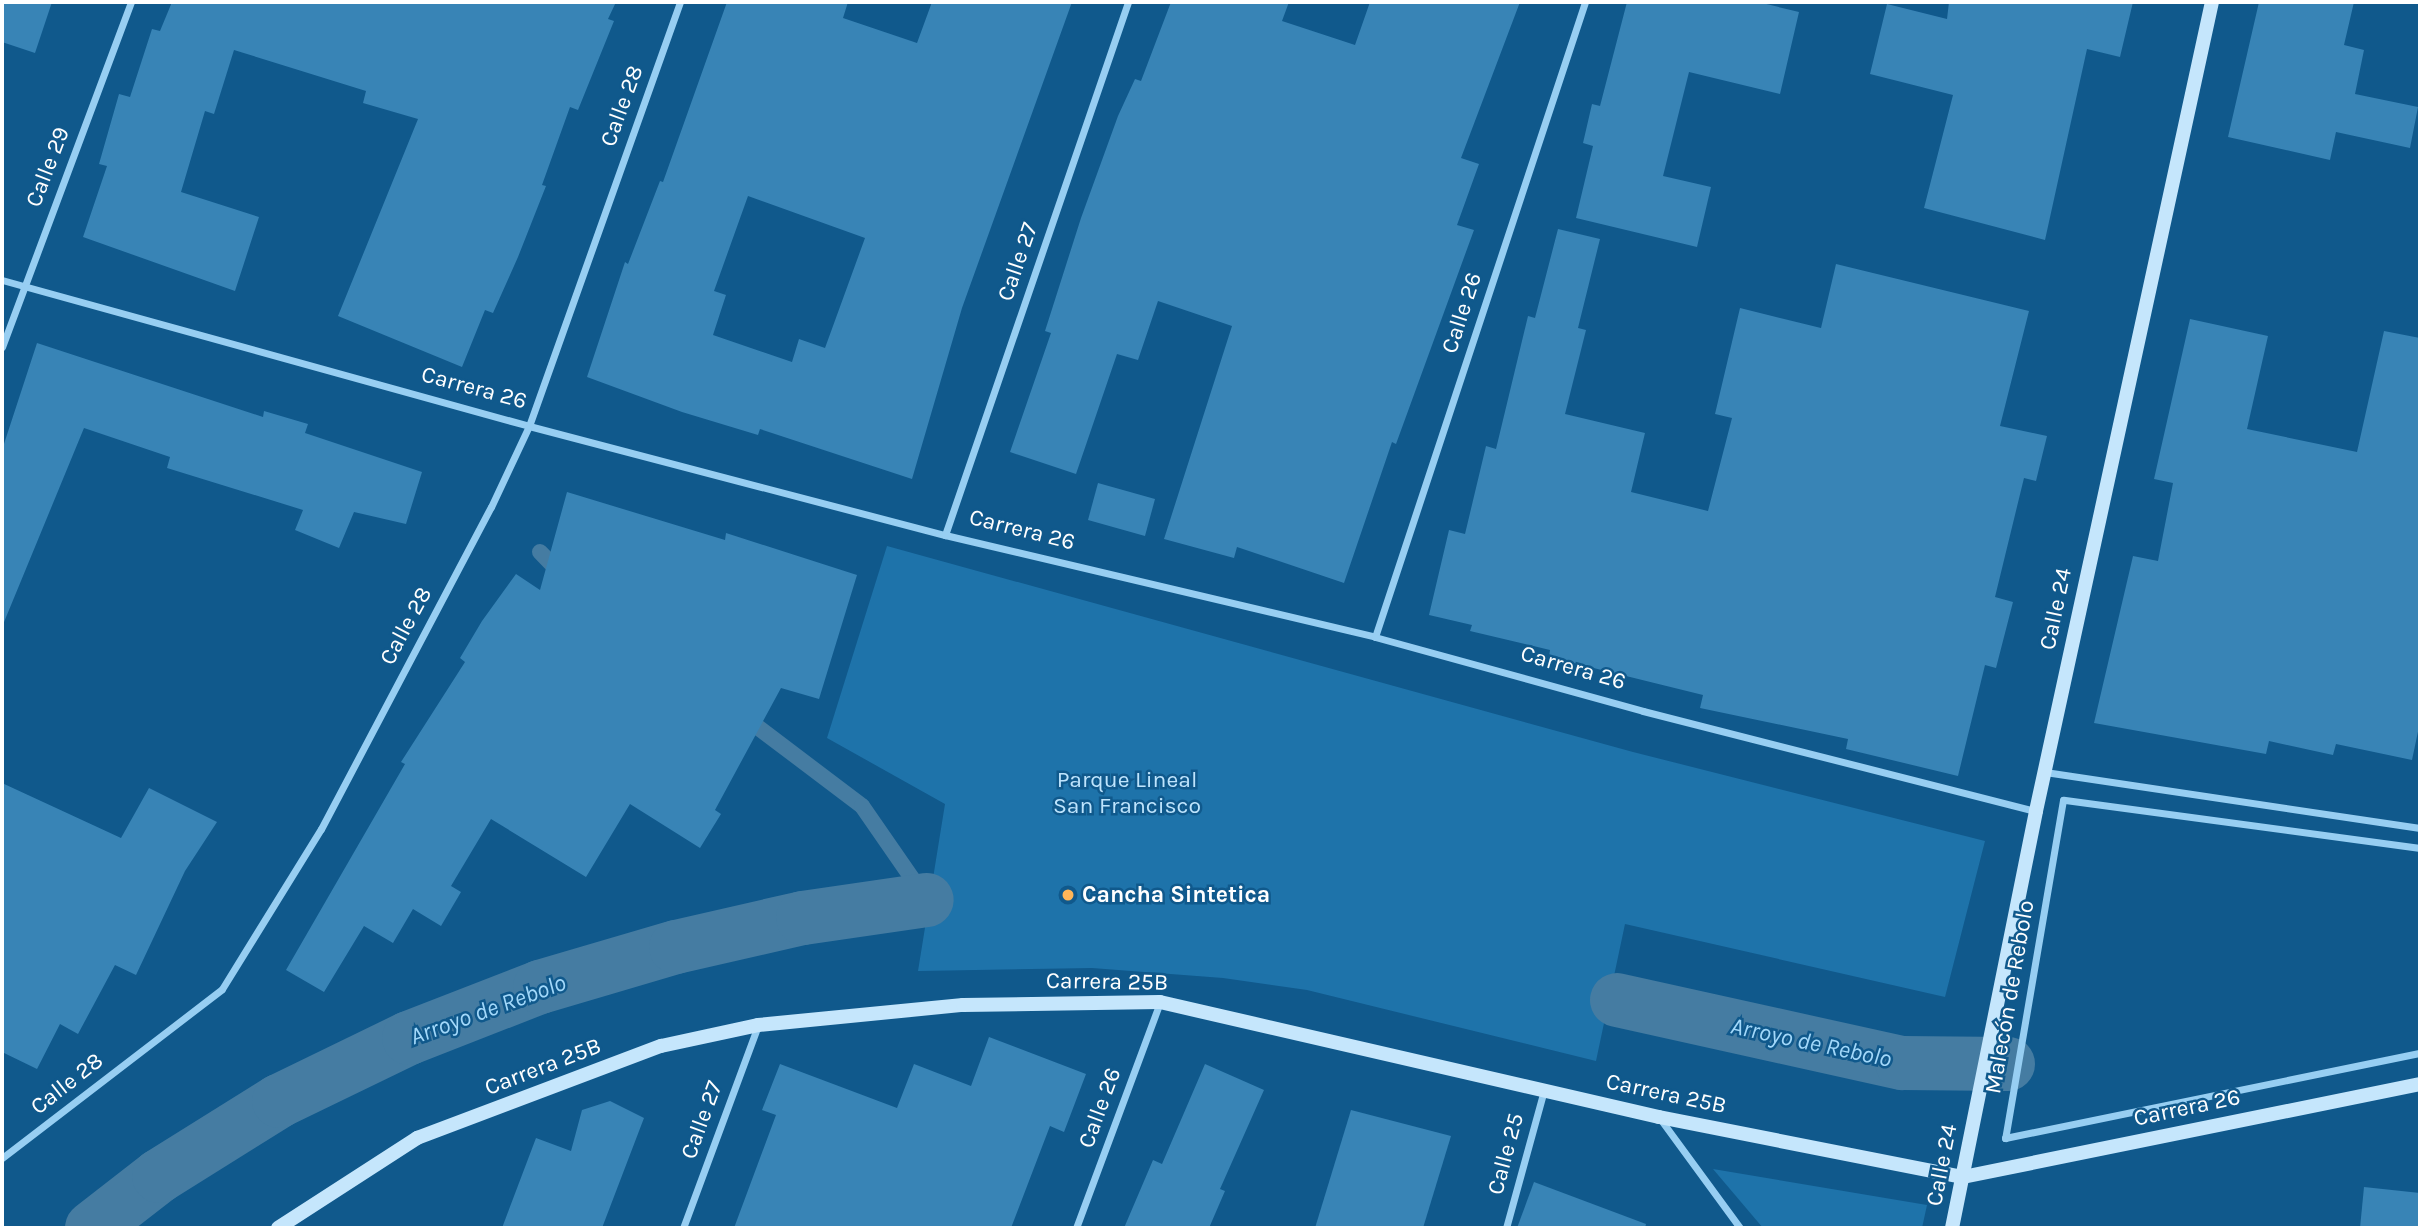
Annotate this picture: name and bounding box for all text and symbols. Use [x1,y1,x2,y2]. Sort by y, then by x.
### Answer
street label: Calle 28 [595,62,649,150]
street label: Calle 29 [20,123,76,211]
street label: Calle 27 [992,219,1044,305]
street label: Calle 26 [1436,269,1488,357]
street label: Carrera 26 [418,361,530,415]
street label: Carrera 26 [966,504,1078,556]
street label: Calle 24 [2034,565,2078,653]
street label: Calle 28 [374,582,438,670]
street label: Carrera 26 [1517,640,1629,696]
park label: Parque Lineal San Francisco [1053,766,1201,820]
place label: Cancha Sintetica [1082,881,1270,909]
marker: Cancha Sintetica [1060,887,1076,903]
street label: Malecón de Rebolo [1979,898,2041,1096]
street label: Carrera 25B [1046,967,1168,997]
water label: Arroyo de Rebolo [406,968,570,1052]
water label: Arroyo de Rebolo [1728,1012,1894,1074]
street label: Carrera 25B [481,1032,605,1102]
street label: Calle 28 [25,1047,109,1121]
street label: Calle 26 [1073,1064,1127,1152]
street label: Carrera 25B [1603,1068,1729,1120]
street label: Calle 27 [675,1077,729,1163]
street label: Carrera 26 [2131,1083,2243,1133]
street label: Calle 25 [1482,1110,1530,1198]
street label: Calle 24 [1921,1122,1963,1208]

